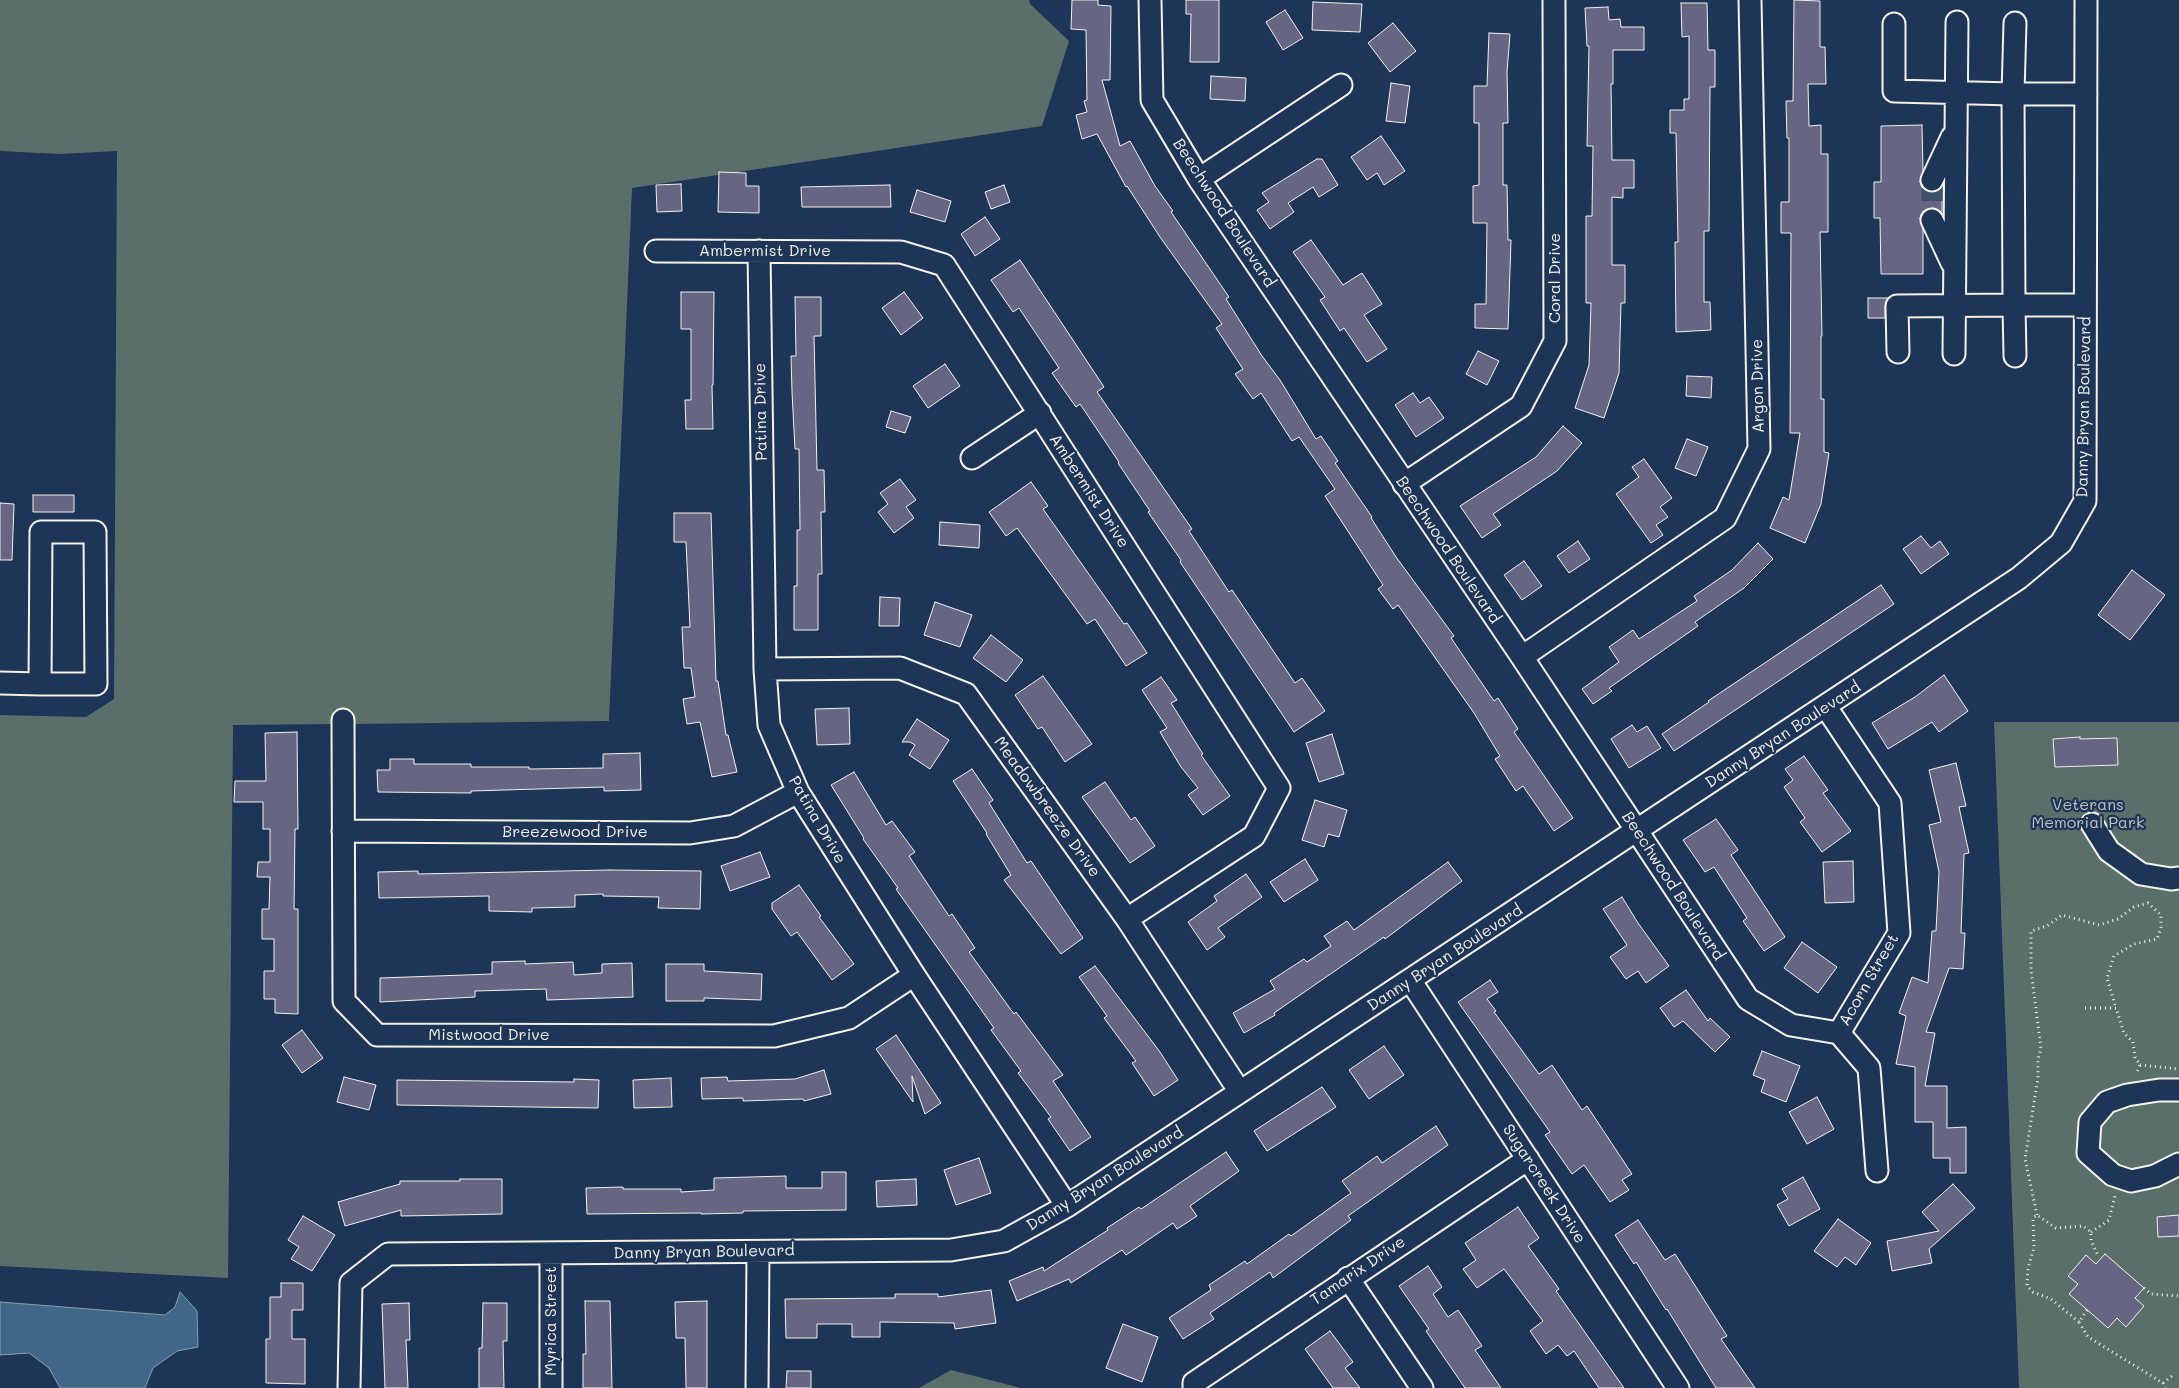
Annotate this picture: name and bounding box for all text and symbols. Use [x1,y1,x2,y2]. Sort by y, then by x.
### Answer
street label: Beechwood Boulevard [1169,135,1279,291]
street label: Coral Drive [1545,233,1565,323]
street label: Ambermist Drive [699,241,831,261]
street label: Danny Bryan Boulevard [2073,316,2095,498]
street label: Argon Drive [1748,339,1768,433]
street label: Patina Drive [751,363,771,461]
street label: Ambermist Drive [1045,430,1133,552]
street label: Beechwood Boulevard [1392,473,1504,627]
street label: Danny Bryan Boulevard [1702,678,1864,792]
street label: Meadowbreeze Drive [990,733,1104,881]
street label: Patina Drive [784,773,850,867]
park label: Veterans Memorial Park [2031,795,2145,833]
street label: Beechwood Boulevard [1618,808,1728,964]
street label: Breezewood Drive [502,822,648,842]
street label: Danny Bryan Boulevard [1364,901,1526,1015]
street label: Acorn Street [1835,931,1903,1029]
street label: Mistwood Drive [428,1025,550,1045]
street label: Sugarcreek Drive [1498,1121,1590,1247]
street label: Danny Bryan Boulevard [1023,1123,1187,1235]
street label: Tamarix Drive [1307,1232,1409,1310]
street label: Danny Bryan Boulevard [613,1241,795,1263]
street label: Myrica Street [541,1266,561,1376]

